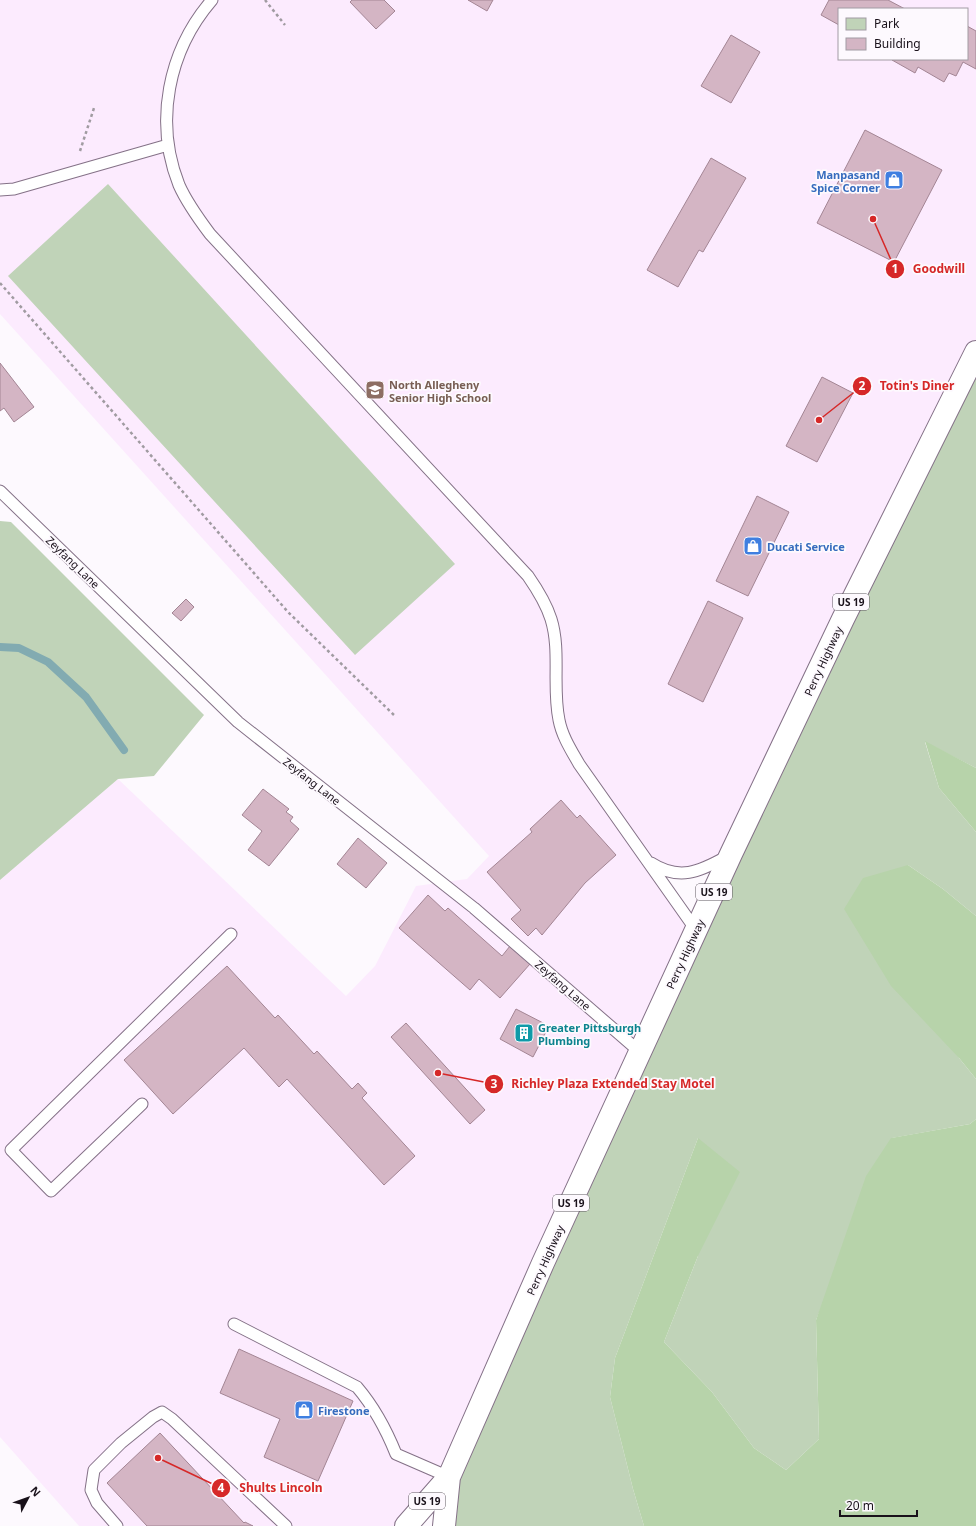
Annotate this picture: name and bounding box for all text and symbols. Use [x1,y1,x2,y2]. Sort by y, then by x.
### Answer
legend [838,8,968,60]
text: Park [874,15,900,32]
text: Building [874,35,921,52]
place label: Manpasand Spice Corner [811,167,880,195]
shop icon: Manpasand Spice Corner [883,169,905,191]
callout: Goodwill [885,257,973,281]
text: 1 [892,260,898,277]
text: Goodwill [913,260,965,277]
callout: Totin's Diner [852,374,963,398]
place label: North Allegheny Senior High School [389,377,491,405]
text: 2 [859,377,866,394]
text: Totin's Diner [880,377,955,394]
school or university icon: North Allegheny Senior High School [364,379,386,401]
street label: Zeyfang Lane [43,533,103,591]
shop icon: Ducati Service [742,535,764,557]
place label: Ducati Service [767,539,845,554]
road number: US 19 [833,594,869,610]
street label: Perry Highway [800,623,846,698]
street label: Zeyfang Lane [280,754,344,808]
road number: US 19 [696,884,732,900]
street label: Perry Highway [662,916,708,991]
street label: Zeyfang Lane [532,957,594,1013]
place label: Greater Pittsburgh Plumbing [538,1020,641,1048]
building icon: Greater Pittsburgh Plumbing [513,1022,535,1044]
callout: Richley Plaza Extended Stay Motel [484,1072,723,1096]
text: 3 [491,1075,498,1092]
text: Richley Plaza Extended Stay Motel [511,1075,715,1092]
road number: US 19 [553,1195,589,1211]
street label: Perry Highway [523,1222,567,1297]
shop icon: Firestone [293,1399,315,1421]
place label: Firestone [318,1403,370,1418]
callout: Shults Lincoln [211,1476,331,1500]
north arrow [8,1478,48,1518]
text: 4 [218,1479,225,1496]
text: Shults Lincoln [239,1479,323,1496]
text: N [27,1483,45,1499]
scale bar [840,1492,917,1518]
road number: US 19 [409,1493,445,1509]
text: 20 m [846,1497,874,1514]

